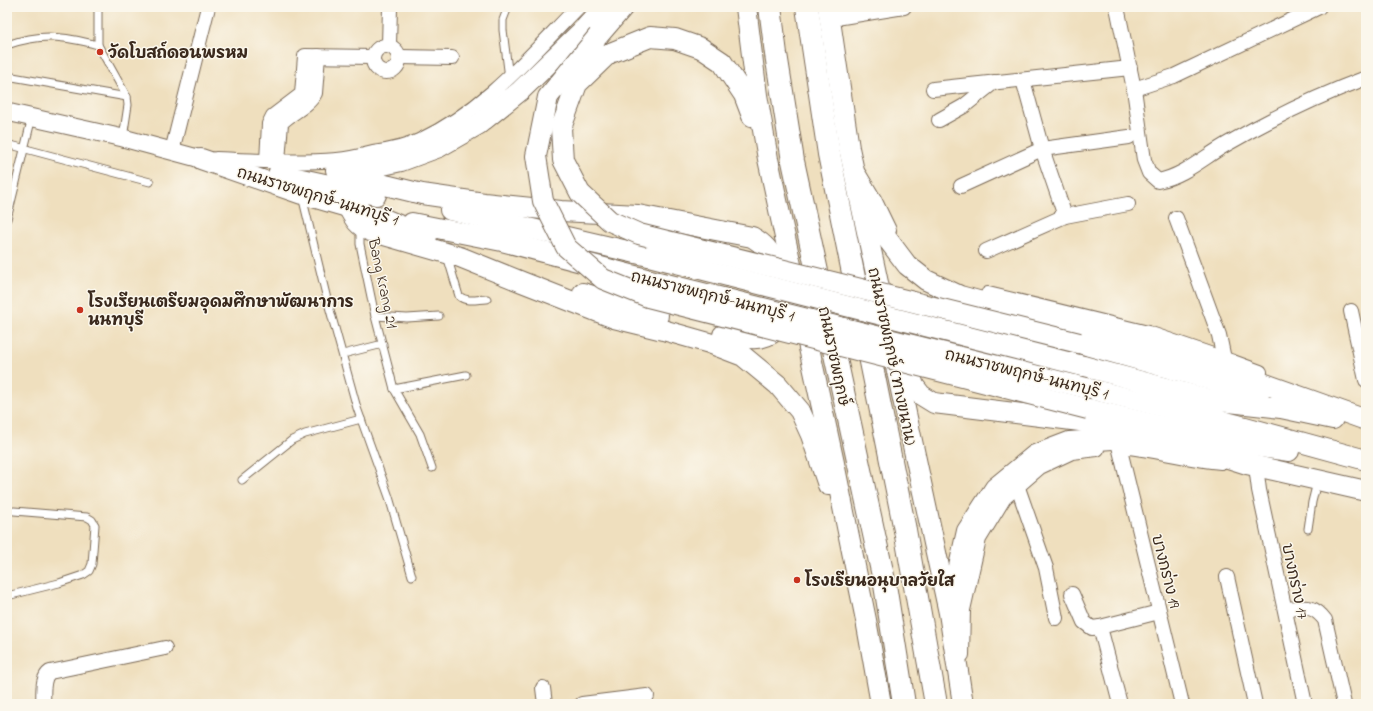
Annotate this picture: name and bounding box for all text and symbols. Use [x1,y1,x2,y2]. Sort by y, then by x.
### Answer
place label: วัดโบสถ์ดอนพรหม [108,41,248,66]
marker: วัดโบสถ์ดอนพรหม [95,47,105,57]
street label: ถนนราชพฤกษ์-นนทบุรี 1 [234,160,402,233]
street label: Bang Krang 21 [361,235,403,331]
street label: ถนนราชพฤกษ์-นนทบุรี 1 [628,264,797,329]
street label: ถนนราชพฤกษ์ (ทางขนาน) [860,265,923,448]
place label: โรงเรียนเตรียมอุดมศึกษาพัฒนาการ นนทบุรี [87,290,354,333]
street label: ถนนราชพฤกษ์ [811,304,856,409]
marker: โรงเรียนเตรียมอุดมศึกษาพัฒนาการ นนทบุรี [75,305,85,315]
street label: ถนนราชพฤกษ์-นนทบุรี 1 [942,342,1111,407]
street label: บางกร่าง 19 [1144,532,1187,611]
street label: บางกร่าง 17 [1274,541,1315,622]
place label: โรงเรียนอนุบาลวัยใส [804,569,956,594]
marker: โรงเรียนอนุบาลวัยใส [792,575,802,585]

